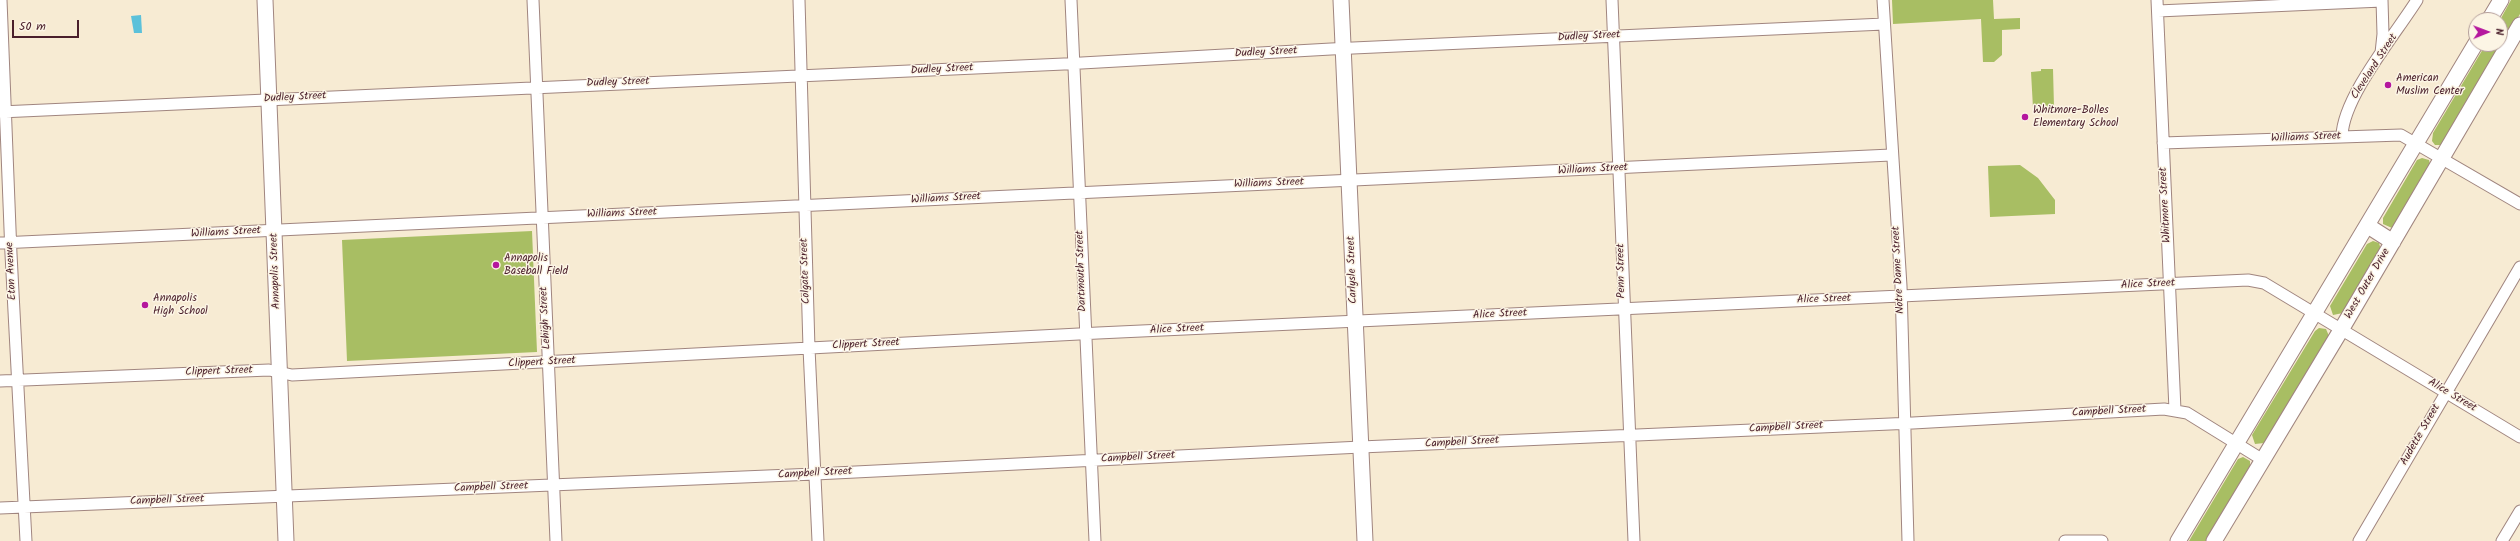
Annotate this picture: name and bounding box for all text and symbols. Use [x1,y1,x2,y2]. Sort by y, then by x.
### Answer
scale bar [14,12,81,38]
north arrow [2468,12,2508,52]
text: 50 m [19,17,46,36]
text: N [2490,28,2508,35]
street label: Dudley Street [1557,29,1621,45]
street label: Cleveland Street [2349,32,2401,102]
street label: Dudley Street [1234,45,1298,61]
street label: Dudley Street [910,62,974,78]
place label: American Muslim Center [2396,72,2463,98]
street label: Dudley Street [586,75,650,91]
marker: American Muslim Center [2383,80,2393,90]
street label: Dudley Street [263,90,327,106]
place label: Whitmore-Bolles Elementary School [2033,104,2119,130]
marker: Whitmore-Bolles Elementary School [2020,112,2030,122]
street label: Williams Street [2271,130,2341,146]
street label: Williams Street [1558,162,1628,178]
street label: Whitmore Street [2157,167,2175,243]
street label: Williams Street [1234,176,1304,192]
street label: Williams Street [911,191,981,207]
street label: Williams Street [587,206,657,222]
street label: Williams Street [191,225,261,241]
street label: Notre Dame Street [1890,226,1908,314]
street label: Dartmouth Street [1074,230,1090,312]
street label: Annapolis Street [268,233,284,309]
street label: Carlysle Street [1345,236,1361,304]
street label: Colgate Street [798,238,814,304]
street label: Eton Avenue [4,242,20,300]
street label: Penn Street [1615,243,1629,299]
street label: West Outer Drive [2342,246,2394,322]
place label: Annapolis Baseball Field [504,252,568,278]
marker: Annapolis Baseball Field [491,260,501,270]
street label: Alice Street [2121,277,2175,293]
street label: Lehigh Street [538,286,554,350]
place label: Annapolis High School [153,292,208,318]
street label: Alice Street [1797,292,1851,308]
marker: Annapolis High School [140,300,150,310]
street label: Alice Street [1473,307,1527,323]
street label: Alice Street [1150,322,1204,338]
street label: Clippert Street [832,337,900,353]
street label: Clippert Street [508,355,576,371]
street label: Clippert Street [185,364,253,380]
street label: Alice Street [2425,376,2479,416]
street label: Audette Street [2398,402,2444,468]
street label: Campbell Street [2072,403,2146,421]
street label: Campbell Street [1749,419,1823,437]
street label: Campbell Street [1425,434,1499,452]
street label: Campbell Street [1101,449,1175,467]
street label: Campbell Street [778,465,852,483]
street label: Campbell Street [454,480,528,496]
street label: Campbell Street [130,493,204,509]

